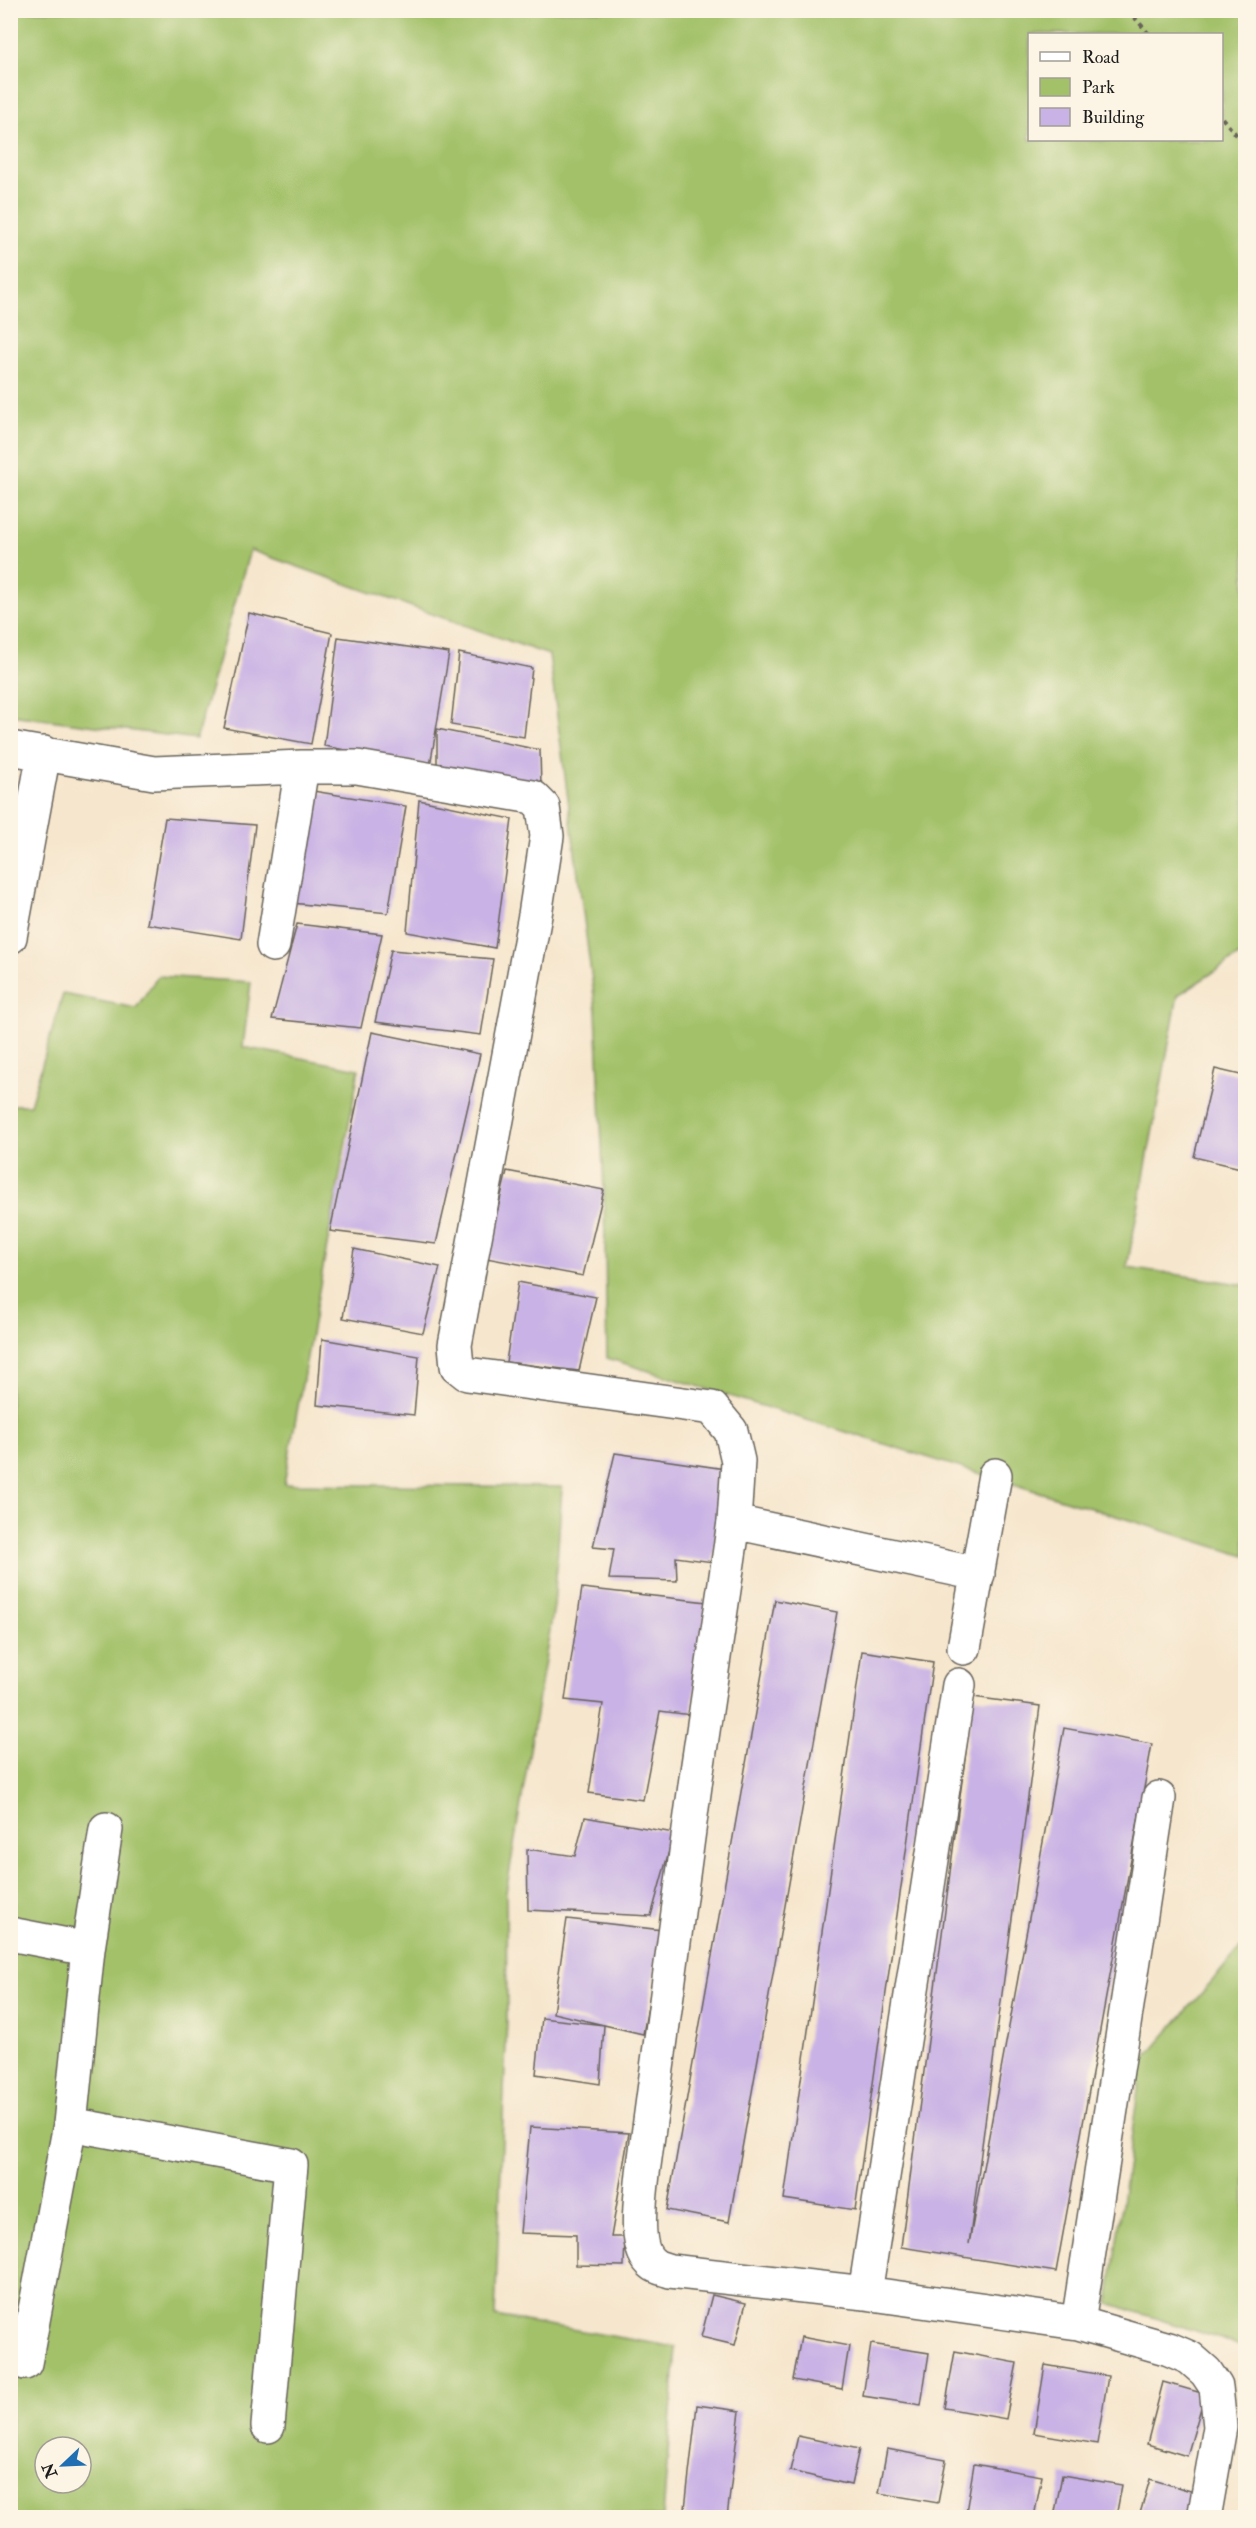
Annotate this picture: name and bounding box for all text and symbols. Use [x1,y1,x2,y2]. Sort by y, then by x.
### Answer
legend [1028,33,1223,141]
text: Road [1082,46,1120,69]
text: Park [1082,76,1115,99]
text: Building [1082,106,1145,129]
north arrow [33,2435,93,2495]
text: N [38,2459,63,2482]

